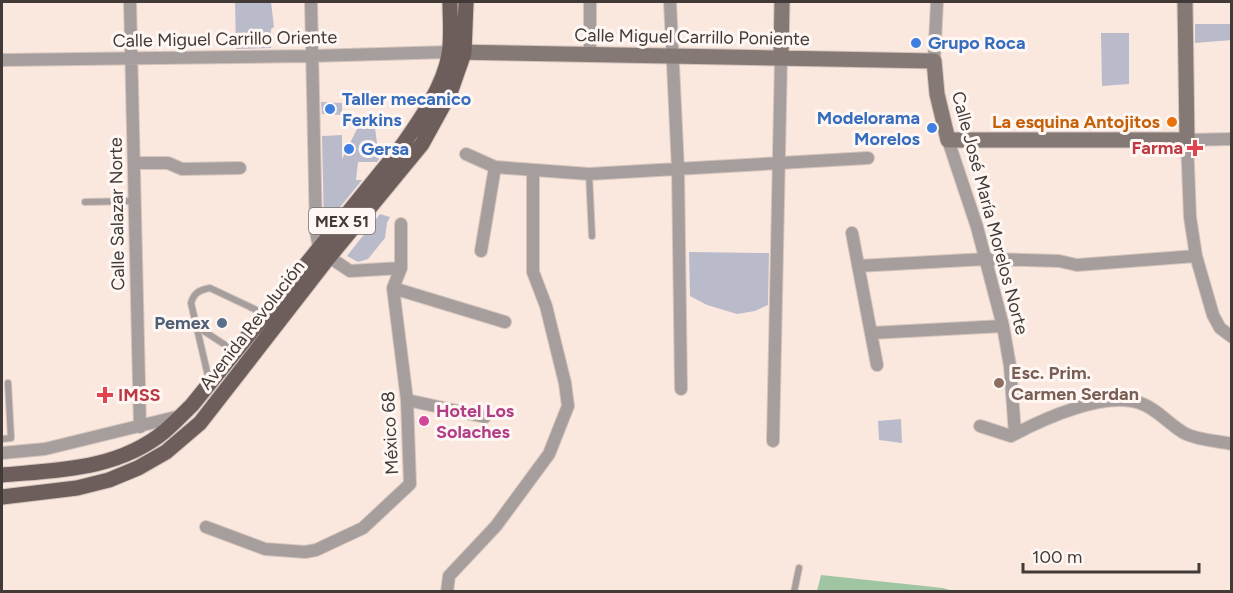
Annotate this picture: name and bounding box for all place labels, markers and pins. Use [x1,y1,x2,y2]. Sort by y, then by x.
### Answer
place label: Grupo Roca [928,32,1025,54]
marker: Grupo Roca [909,36,923,50]
place label: Taller mecanico Ferkins [342,88,471,131]
marker: Taller mecanico Ferkins [323,102,337,116]
place label: Modelorama Morelos [817,107,921,150]
place label: La esquina Antojitos [992,111,1161,133]
marker: La esquina Antojitos [1165,115,1179,129]
marker: Modelorama Morelos [925,121,939,135]
place label: Farma [1131,137,1183,159]
place label: Gersa [361,138,409,160]
marker: Farma [1188,141,1202,155]
marker: Gersa [342,142,356,156]
place label: Pemex [154,312,210,334]
marker: Pemex [215,316,229,330]
place label: Esc. Prim. Carmen Serdan [1011,362,1139,405]
marker: Esc. Prim. Carmen Serdan [992,376,1006,390]
place label: IMSS [118,384,161,406]
marker: IMSS [96,386,114,404]
place label: Hotel Los Solaches [436,400,515,443]
marker: Hotel Los Solaches [417,414,431,428]

